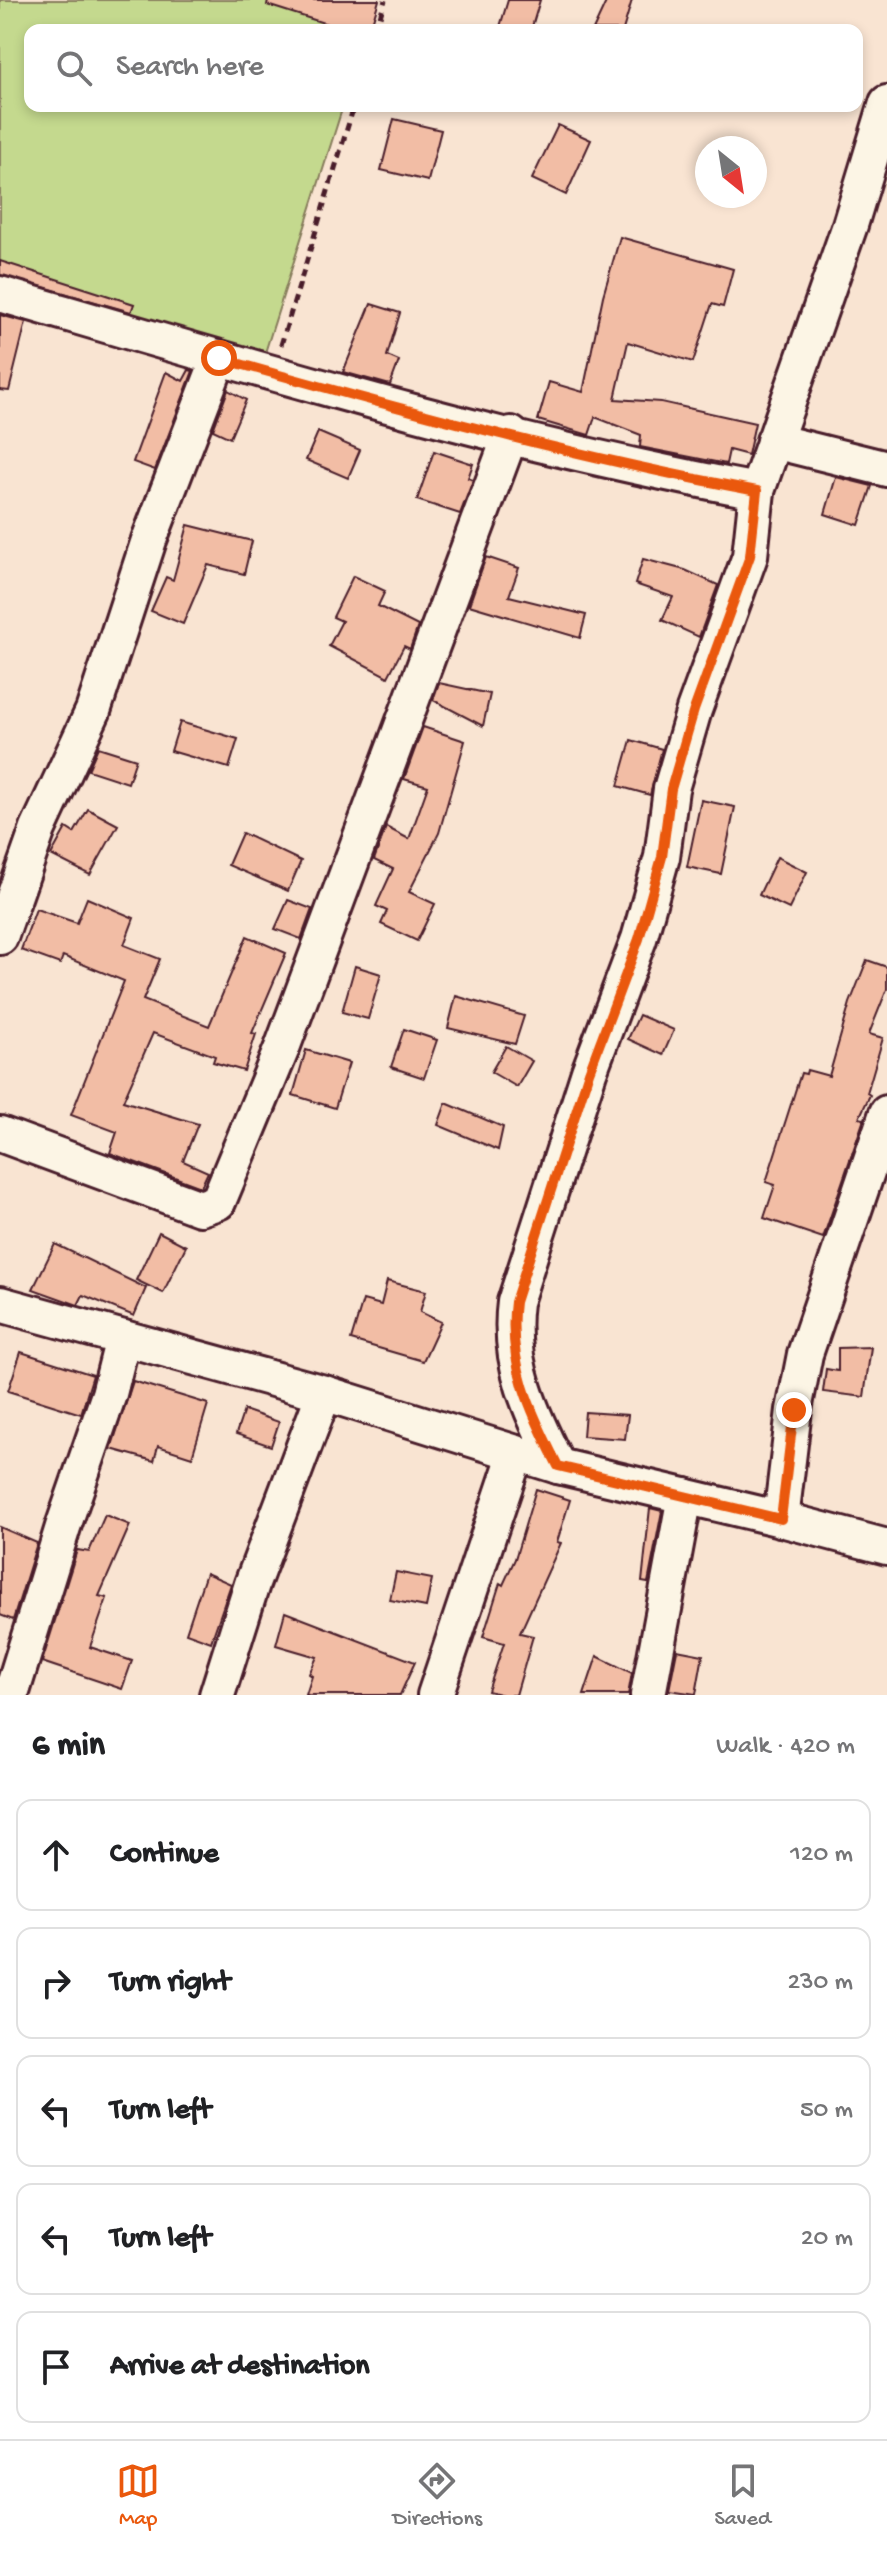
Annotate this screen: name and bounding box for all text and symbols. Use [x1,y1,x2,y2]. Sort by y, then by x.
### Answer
search box [24,24,863,112]
icon: search [52,46,96,90]
text: Search here [116,51,264,86]
north arrow [695,136,767,208]
route start [201,340,237,376]
route end [776,1392,812,1428]
text: 6 min [32,1727,105,1767]
text: Walk · 420 m [716,1732,855,1763]
icon: ahead [34,1833,78,1877]
text: Continue [110,1838,219,1873]
text: 120 m [790,1840,853,1871]
icon: right [34,1961,78,2005]
text: Turn right [110,1966,230,2001]
text: 230 m [787,1968,853,1999]
icon: left [34,2089,78,2133]
text: Turn left [110,2094,211,2129]
text: 50 m [800,2096,853,2127]
icon: left [34,2217,78,2261]
text: Turn left [110,2222,211,2257]
text: 20 m [801,2224,853,2255]
icon: arrive [34,2345,78,2389]
text: Arrive at destination [110,2350,370,2385]
tab: Map [116,2459,160,2533]
tab: Directions [393,2459,482,2533]
tab: Saved [714,2459,771,2533]

